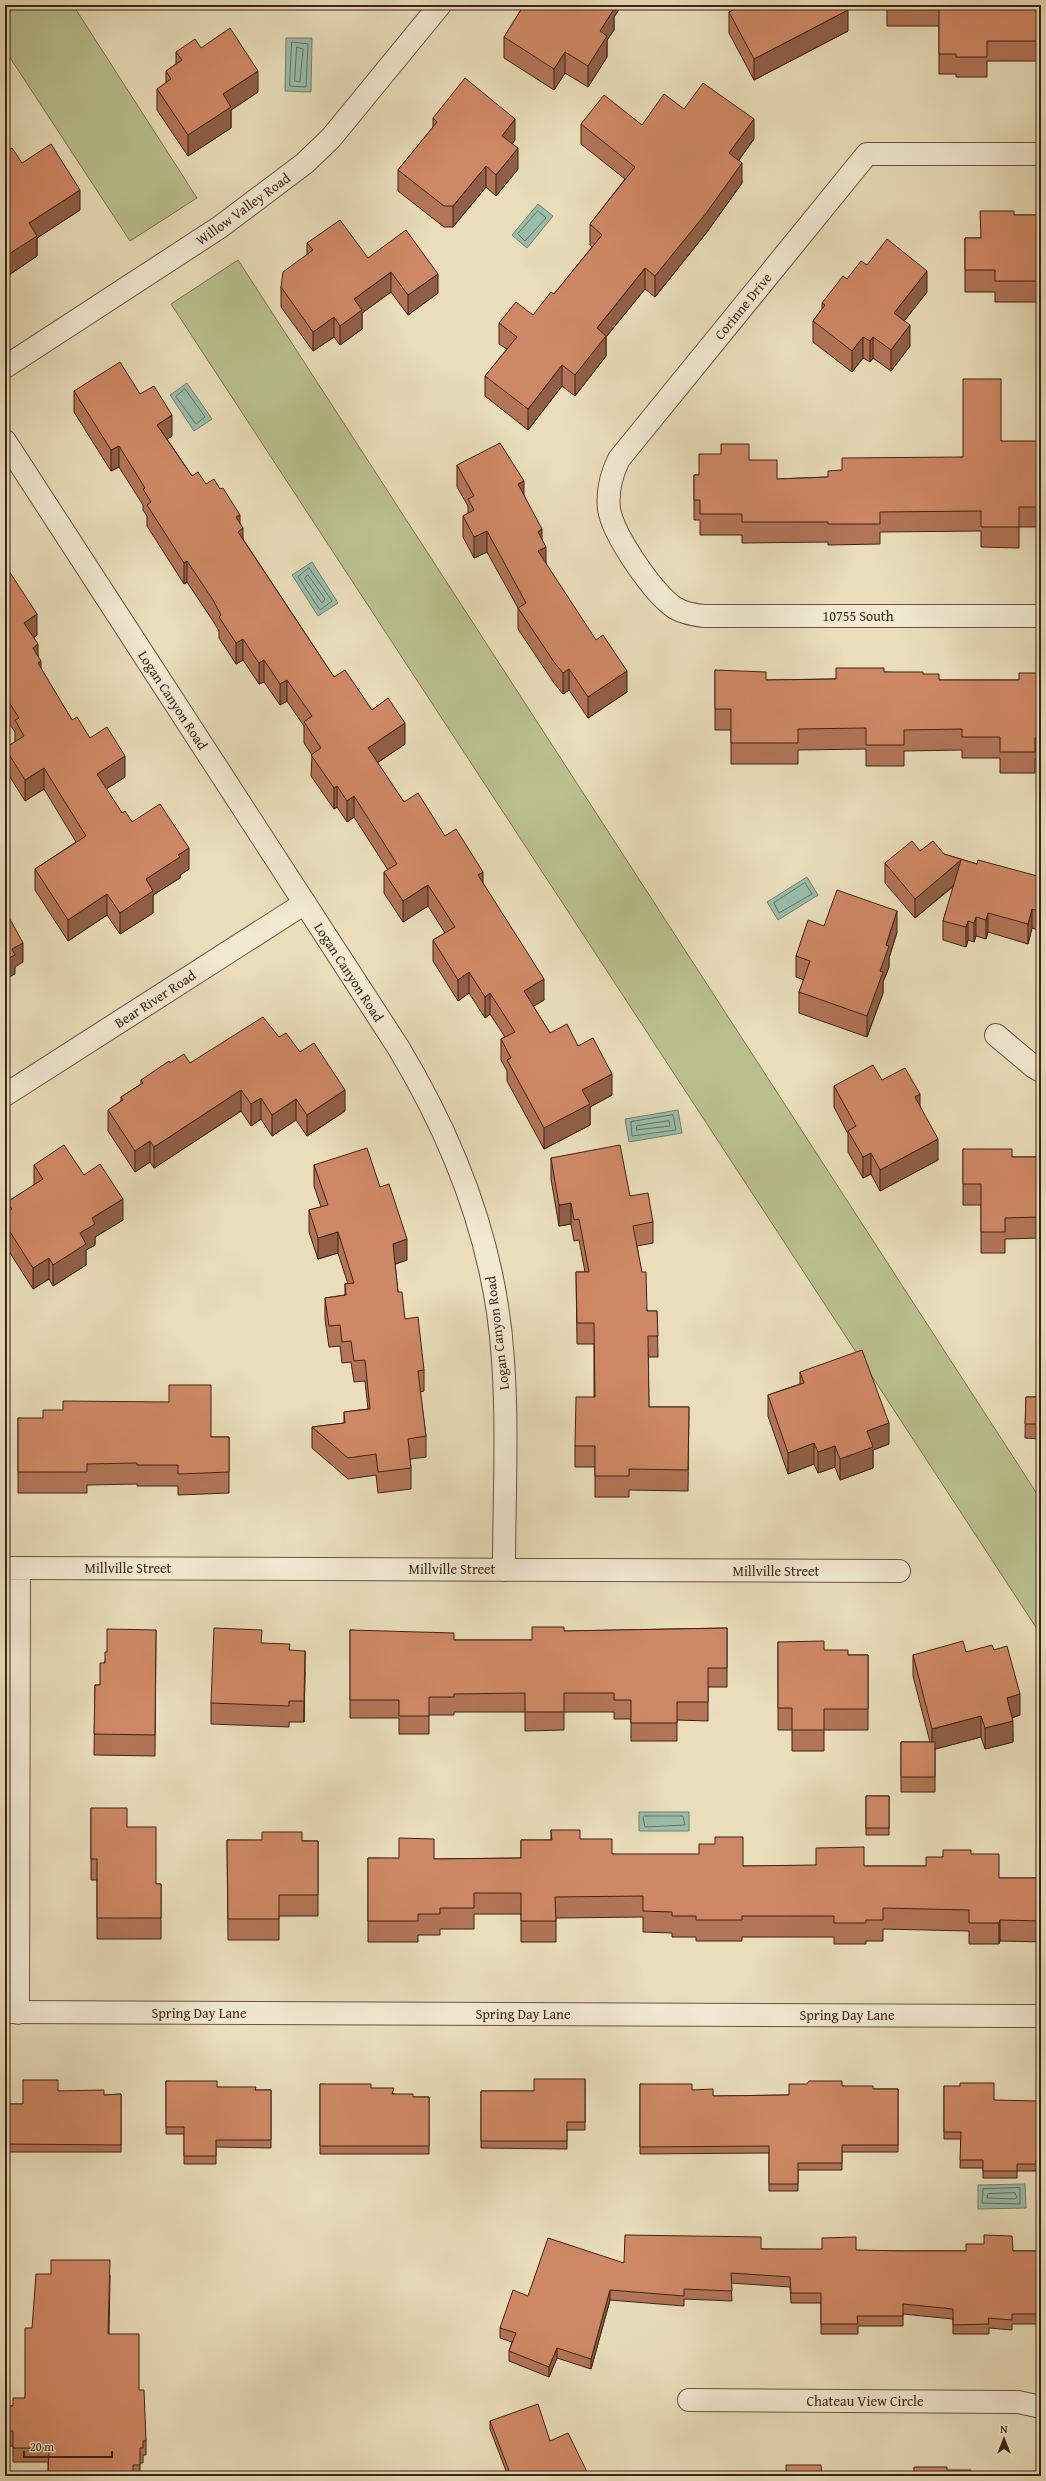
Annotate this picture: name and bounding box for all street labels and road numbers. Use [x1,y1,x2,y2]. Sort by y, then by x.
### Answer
street label: Willow Valley Road [192,168,295,250]
street label: Corinne Drive [710,268,777,344]
street label: 10755 South [822,606,894,626]
street label: Logan Canyon Road [133,646,213,754]
street label: Logan Canyon Road [309,918,389,1026]
street label: Bear River Road [110,965,200,1033]
street label: Logan Canyon Road [480,1274,514,1391]
street label: Millville Street [84,1558,172,1578]
street label: Millville Street [408,1559,496,1579]
street label: Millville Street [732,1561,820,1581]
street label: Spring Day Lane [151,2003,247,2023]
street label: Spring Day Lane [475,2004,571,2024]
street label: Spring Day Lane [799,2005,895,2025]
street label: Chateau View Circle [806,2391,924,2411]

